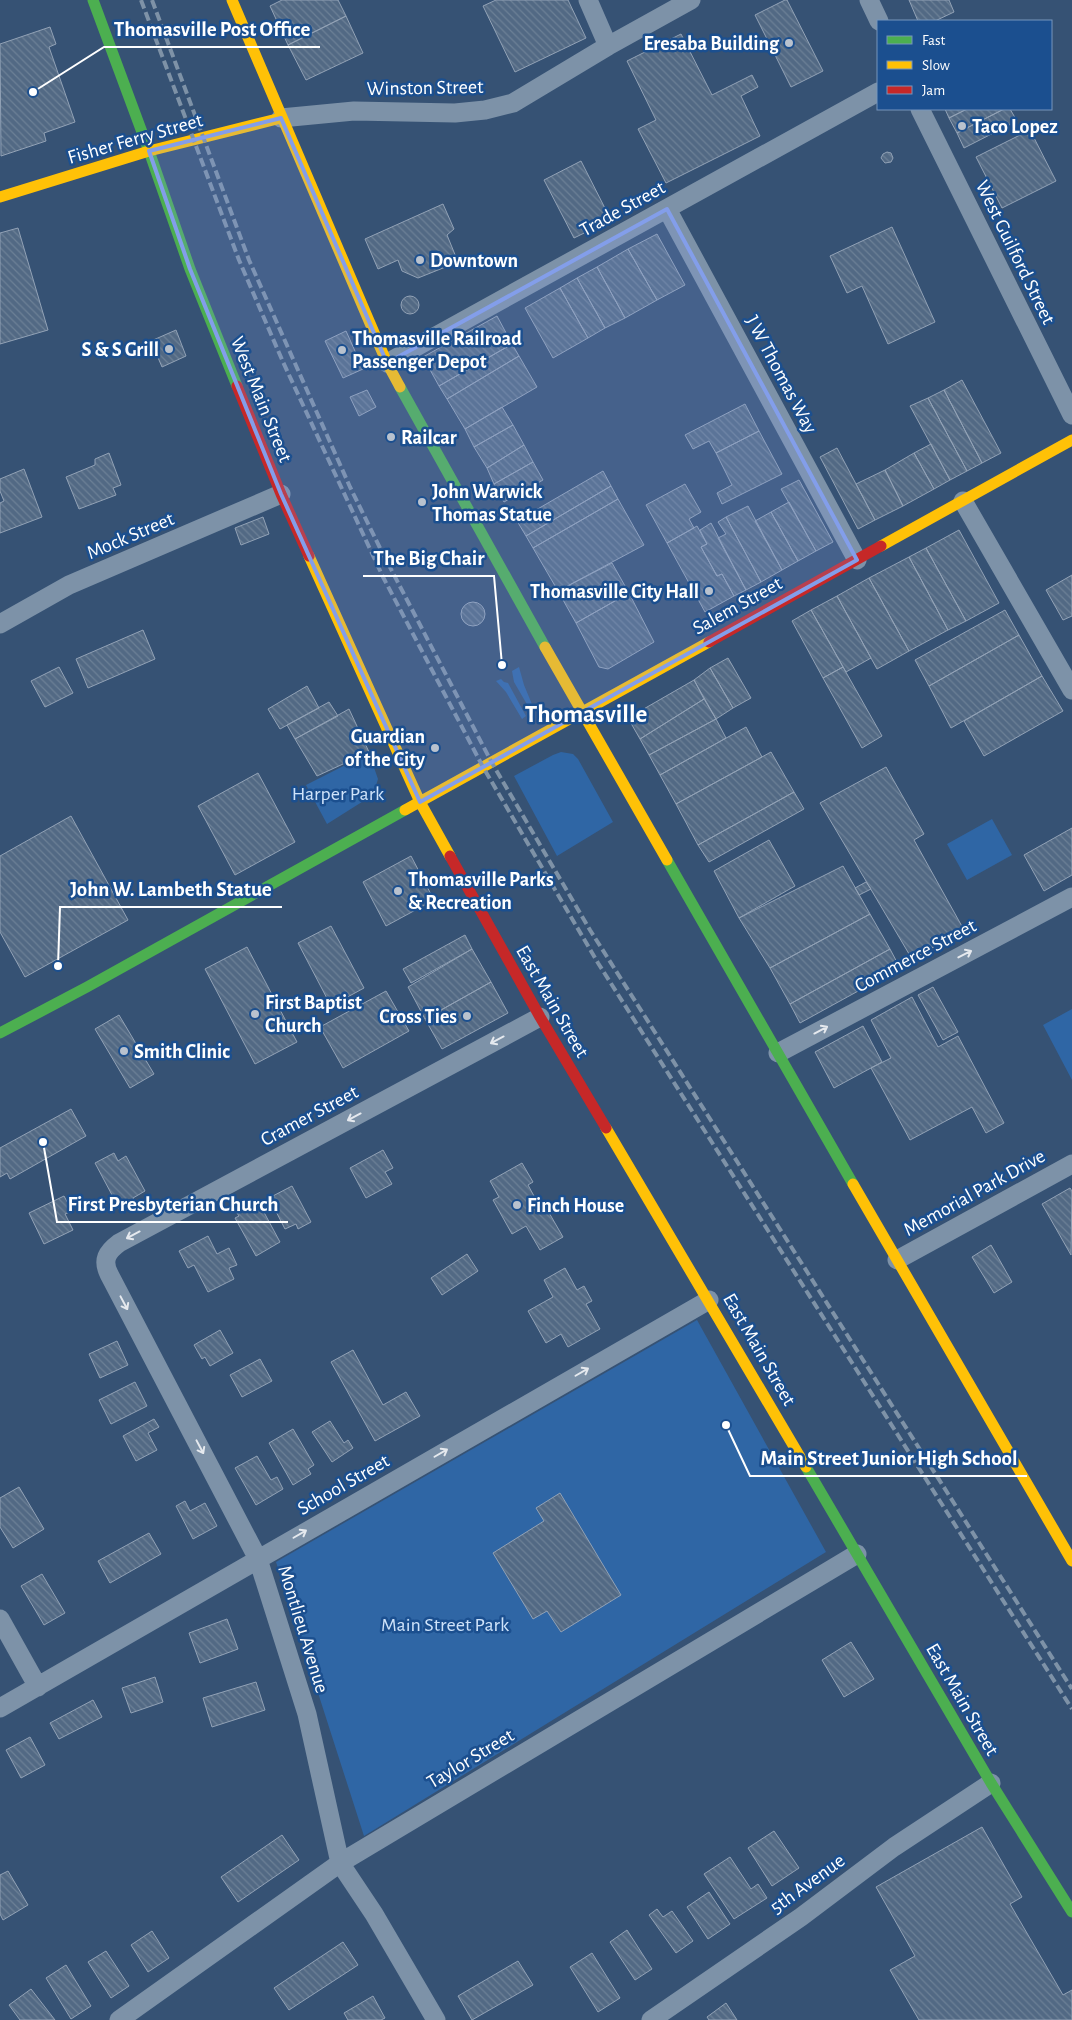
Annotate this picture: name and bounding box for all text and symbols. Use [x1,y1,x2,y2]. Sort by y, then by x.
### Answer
callout: Thomasville Post Office [104,11,320,47]
text: Thomasville Post Office [114,19,310,40]
legend [877,20,1052,110]
text: Fast [922,33,946,48]
place label: Eresaba Building [643,34,780,54]
marker: Eresaba Building [783,37,795,49]
text: Slow [922,58,950,73]
street label: Winston Street [366,77,484,99]
text: Jam [922,83,945,98]
street label: Fisher Ferry Street [65,110,206,168]
place label: Taco Lopez [972,117,1058,137]
marker: Taco Lopez [956,120,968,132]
street label: Trade Street [577,177,669,240]
street label: West Guilford Street [972,177,1059,328]
place label: Downtown [430,251,518,271]
marker: Downtown [414,254,426,266]
street label: J W Thomas Way [742,312,821,437]
place label: Thomasville Railroad Passenger Depot [352,329,522,372]
street label: West Main Street [227,334,296,466]
place label: S & S Grill [82,340,159,360]
marker: S & S Grill [163,343,175,355]
marker: Thomasville Railroad Passenger Depot [336,344,348,356]
place label: Railcar [401,428,457,448]
marker: Railcar [385,431,397,443]
place label: John Warwick Thomas Statue [432,482,552,525]
marker: John Warwick Thomas Statue [416,496,428,508]
street label: Mock Street [84,508,177,563]
callout: The Big Chair [363,540,494,576]
text: The Big Chair [373,548,485,569]
street label: Salem Street [689,573,786,639]
place label: Thomasville City Hall [530,582,699,602]
marker: Thomasville City Hall [703,585,715,597]
district label: Thomasville [525,702,647,727]
place label: Guardian of the City [345,727,425,770]
marker: Guardian of the City [429,742,441,754]
park label: Harper Park [292,784,384,804]
place label: Thomasville Parks & Recreation [408,870,554,913]
callout: John W. Lambeth Statue [60,871,282,907]
text: John W. Lambeth Statue [70,879,272,900]
marker: Thomasville Parks & Recreation [392,885,404,897]
street label: Commerce Street [851,915,980,996]
street label: East Main Street [512,942,593,1062]
one-way arrow [957,949,972,959]
place label: First Baptist Church [265,993,362,1036]
place label: Cross Ties [379,1007,457,1027]
marker: First Baptist Church [249,1008,261,1020]
marker: Cross Ties [461,1010,473,1022]
one-way arrow [813,1025,828,1034]
one-way arrow [490,1036,505,1045]
place label: Smith Clinic [134,1042,230,1062]
marker: Smith Clinic [118,1045,130,1057]
street label: Cramer Street [257,1082,362,1150]
one-way arrow [346,1112,361,1122]
street label: Memorial Park Drive [900,1146,1049,1240]
callout: First Presbyterian Church [57,1186,288,1222]
text: First Presbyterian Church [68,1194,278,1215]
place label: Finch House [527,1196,624,1216]
marker: Finch House [511,1199,523,1211]
one-way arrow [126,1230,141,1240]
street label: East Main Street [719,1290,800,1410]
one-way arrow [120,1295,129,1310]
one-way arrow [574,1367,589,1377]
one-way arrow [195,1439,205,1454]
callout: Main Street Junior High School [750,1440,1027,1476]
one-way arrow [433,1448,448,1458]
text: Main Street Junior High School [761,1448,1017,1469]
street label: School Street [294,1450,393,1519]
one-way arrow [293,1529,307,1539]
street label: Montlieu Avenue [274,1563,332,1696]
park label: Main Street Park [381,1615,509,1635]
street label: East Main Street [922,1640,1003,1760]
street label: Taylor Street [424,1725,518,1793]
street label: 5th Avenue [767,1850,849,1917]

